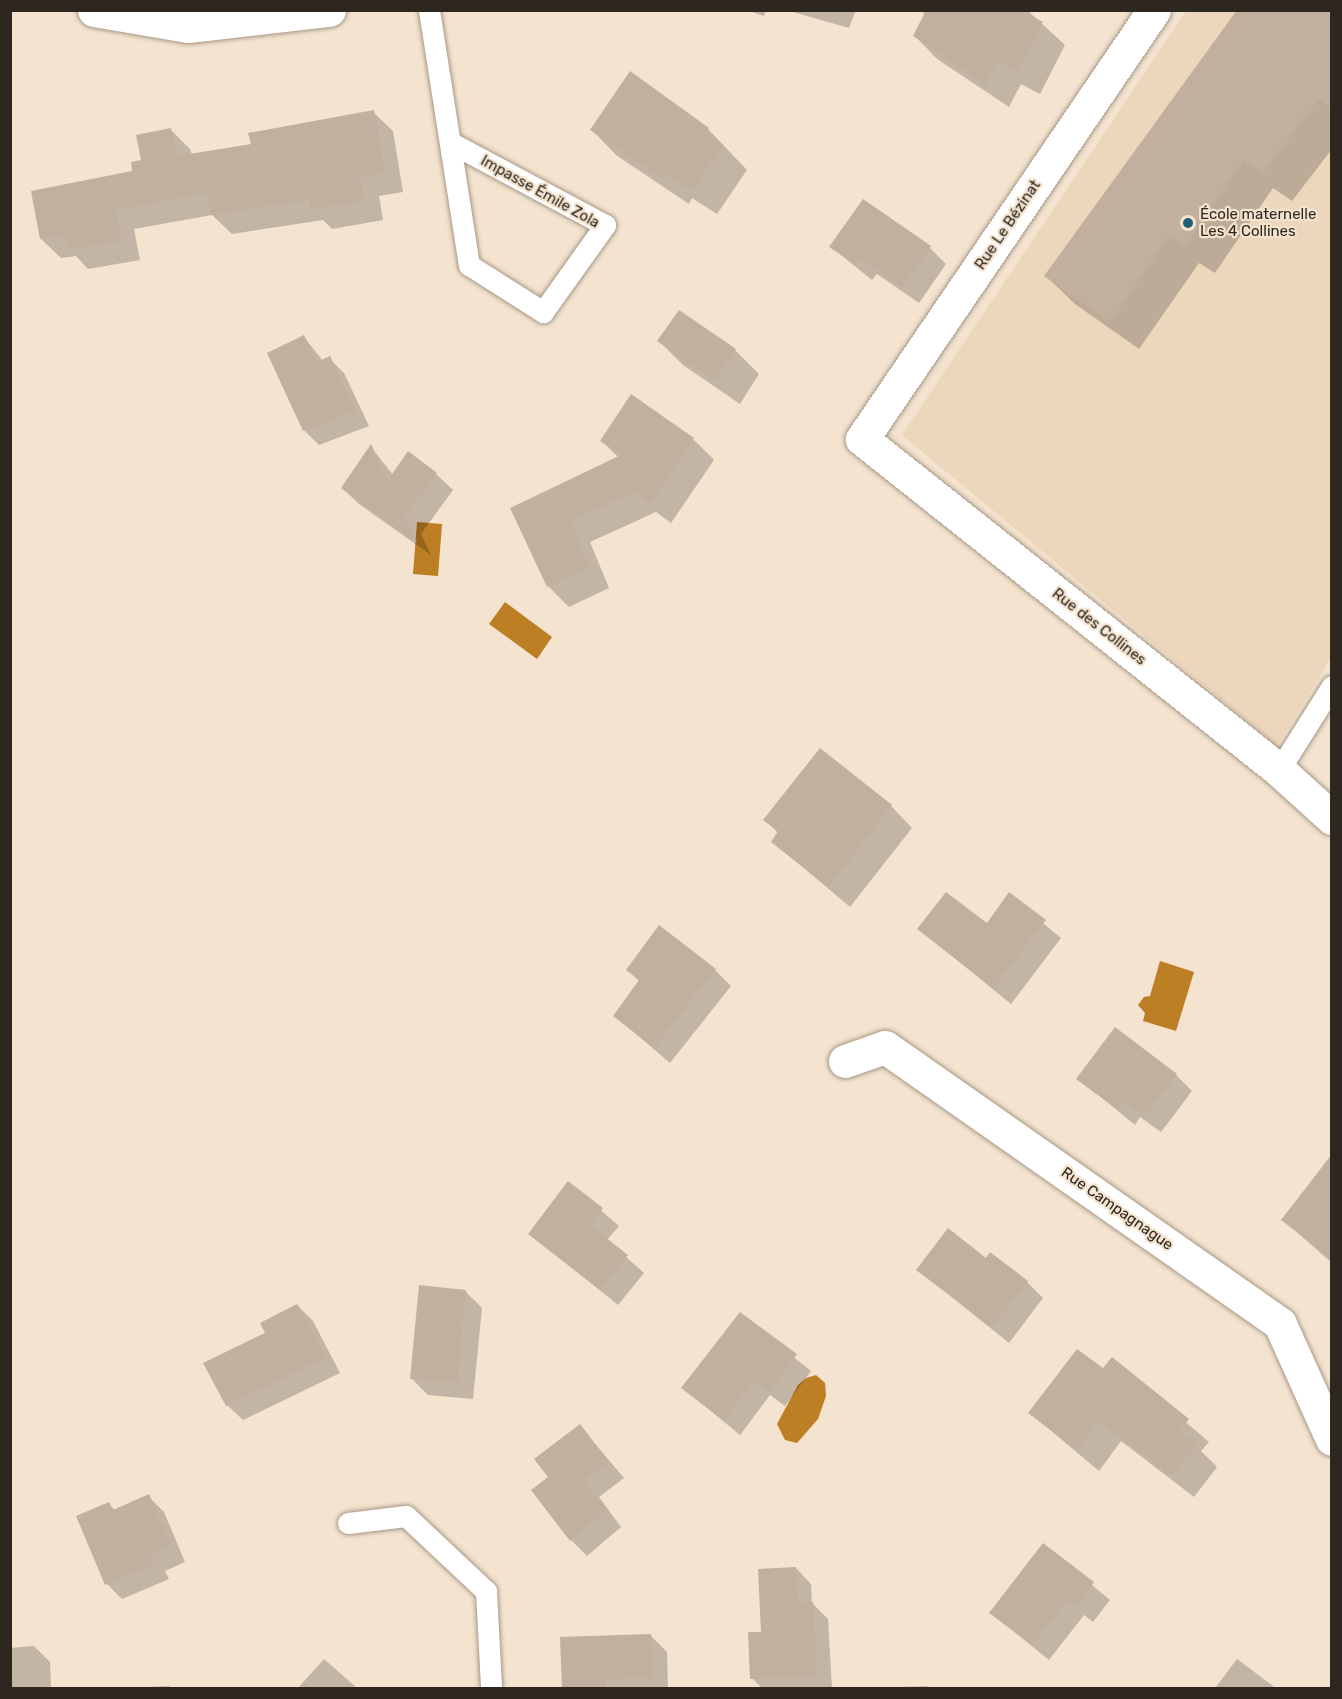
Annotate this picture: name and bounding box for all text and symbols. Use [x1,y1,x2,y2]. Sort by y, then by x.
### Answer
street label: Impasse Émile Zola [477,152,603,232]
street label: Rue Le Bézinat [971,177,1045,273]
place label: École maternelle Les 4 Collines [1200,205,1316,240]
marker: École maternelle Les 4 Collines [1181,216,1195,230]
street label: Rue des Collines [1048,585,1150,669]
street label: Rue Campagnague [1058,1164,1176,1254]

